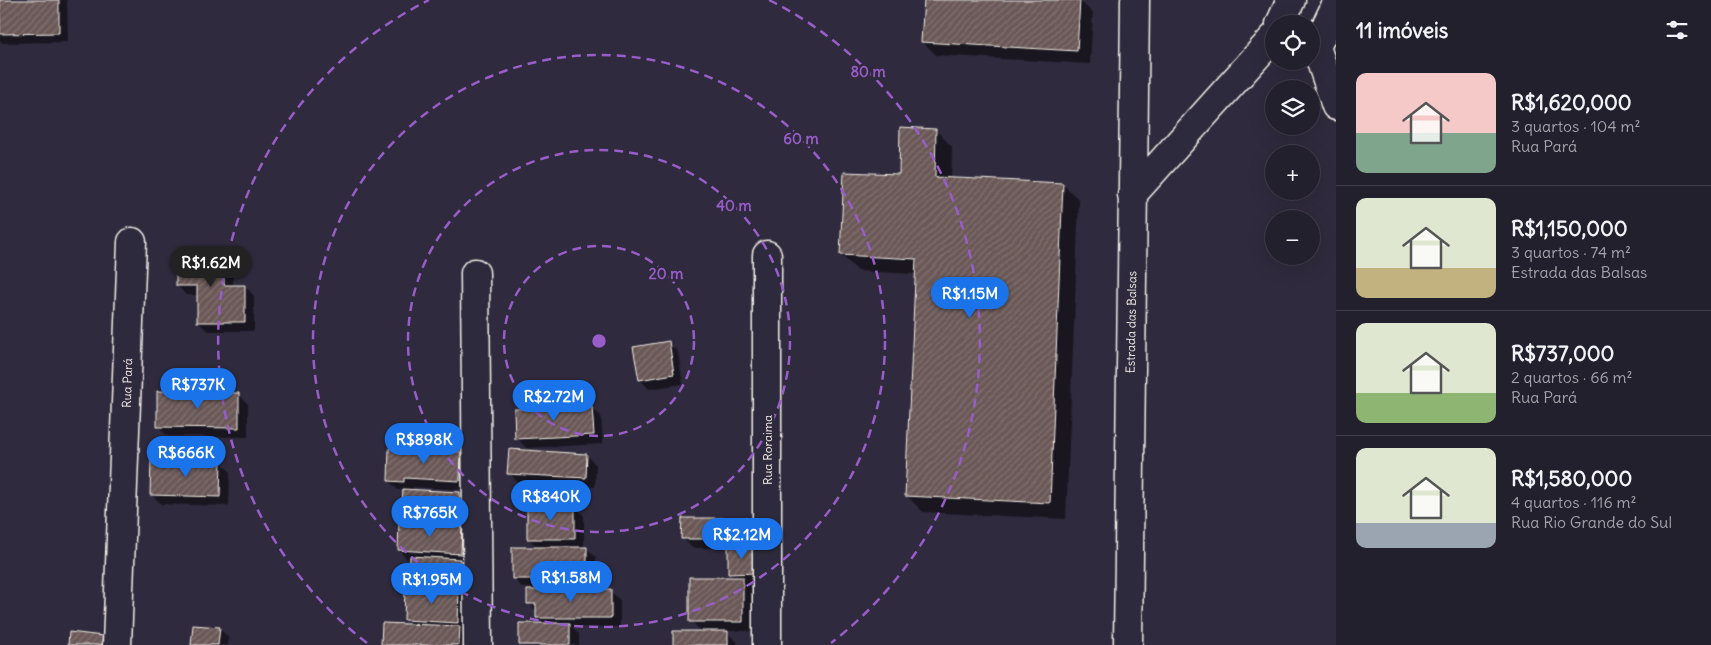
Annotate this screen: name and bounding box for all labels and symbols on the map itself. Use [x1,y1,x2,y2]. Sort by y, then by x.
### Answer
text: 80 m [850,62,886,81]
text: 60 m [783,129,819,148]
text: 40 m [716,196,752,215]
pin: R$1.62M [165,246,257,288]
text: 20 m [649,264,683,283]
street label: Estrada das Balsas [1123,271,1139,373]
pin: R$1.15M [924,276,1016,319]
centre of rings [590,332,608,350]
street label: Rua Pará [119,358,135,408]
pin: R$737K [157,368,239,410]
pin: R$2.72M [508,380,600,422]
street label: Rua Roraima [760,415,775,485]
pin: R$898K [383,422,465,465]
pin: R$666K [145,436,227,478]
pin: R$840K [510,480,592,522]
pin: R$765K [389,496,471,538]
pin: R$2.12M [696,518,788,560]
pin: R$1.58M [525,560,617,603]
pin: R$1.95M [386,562,478,605]

